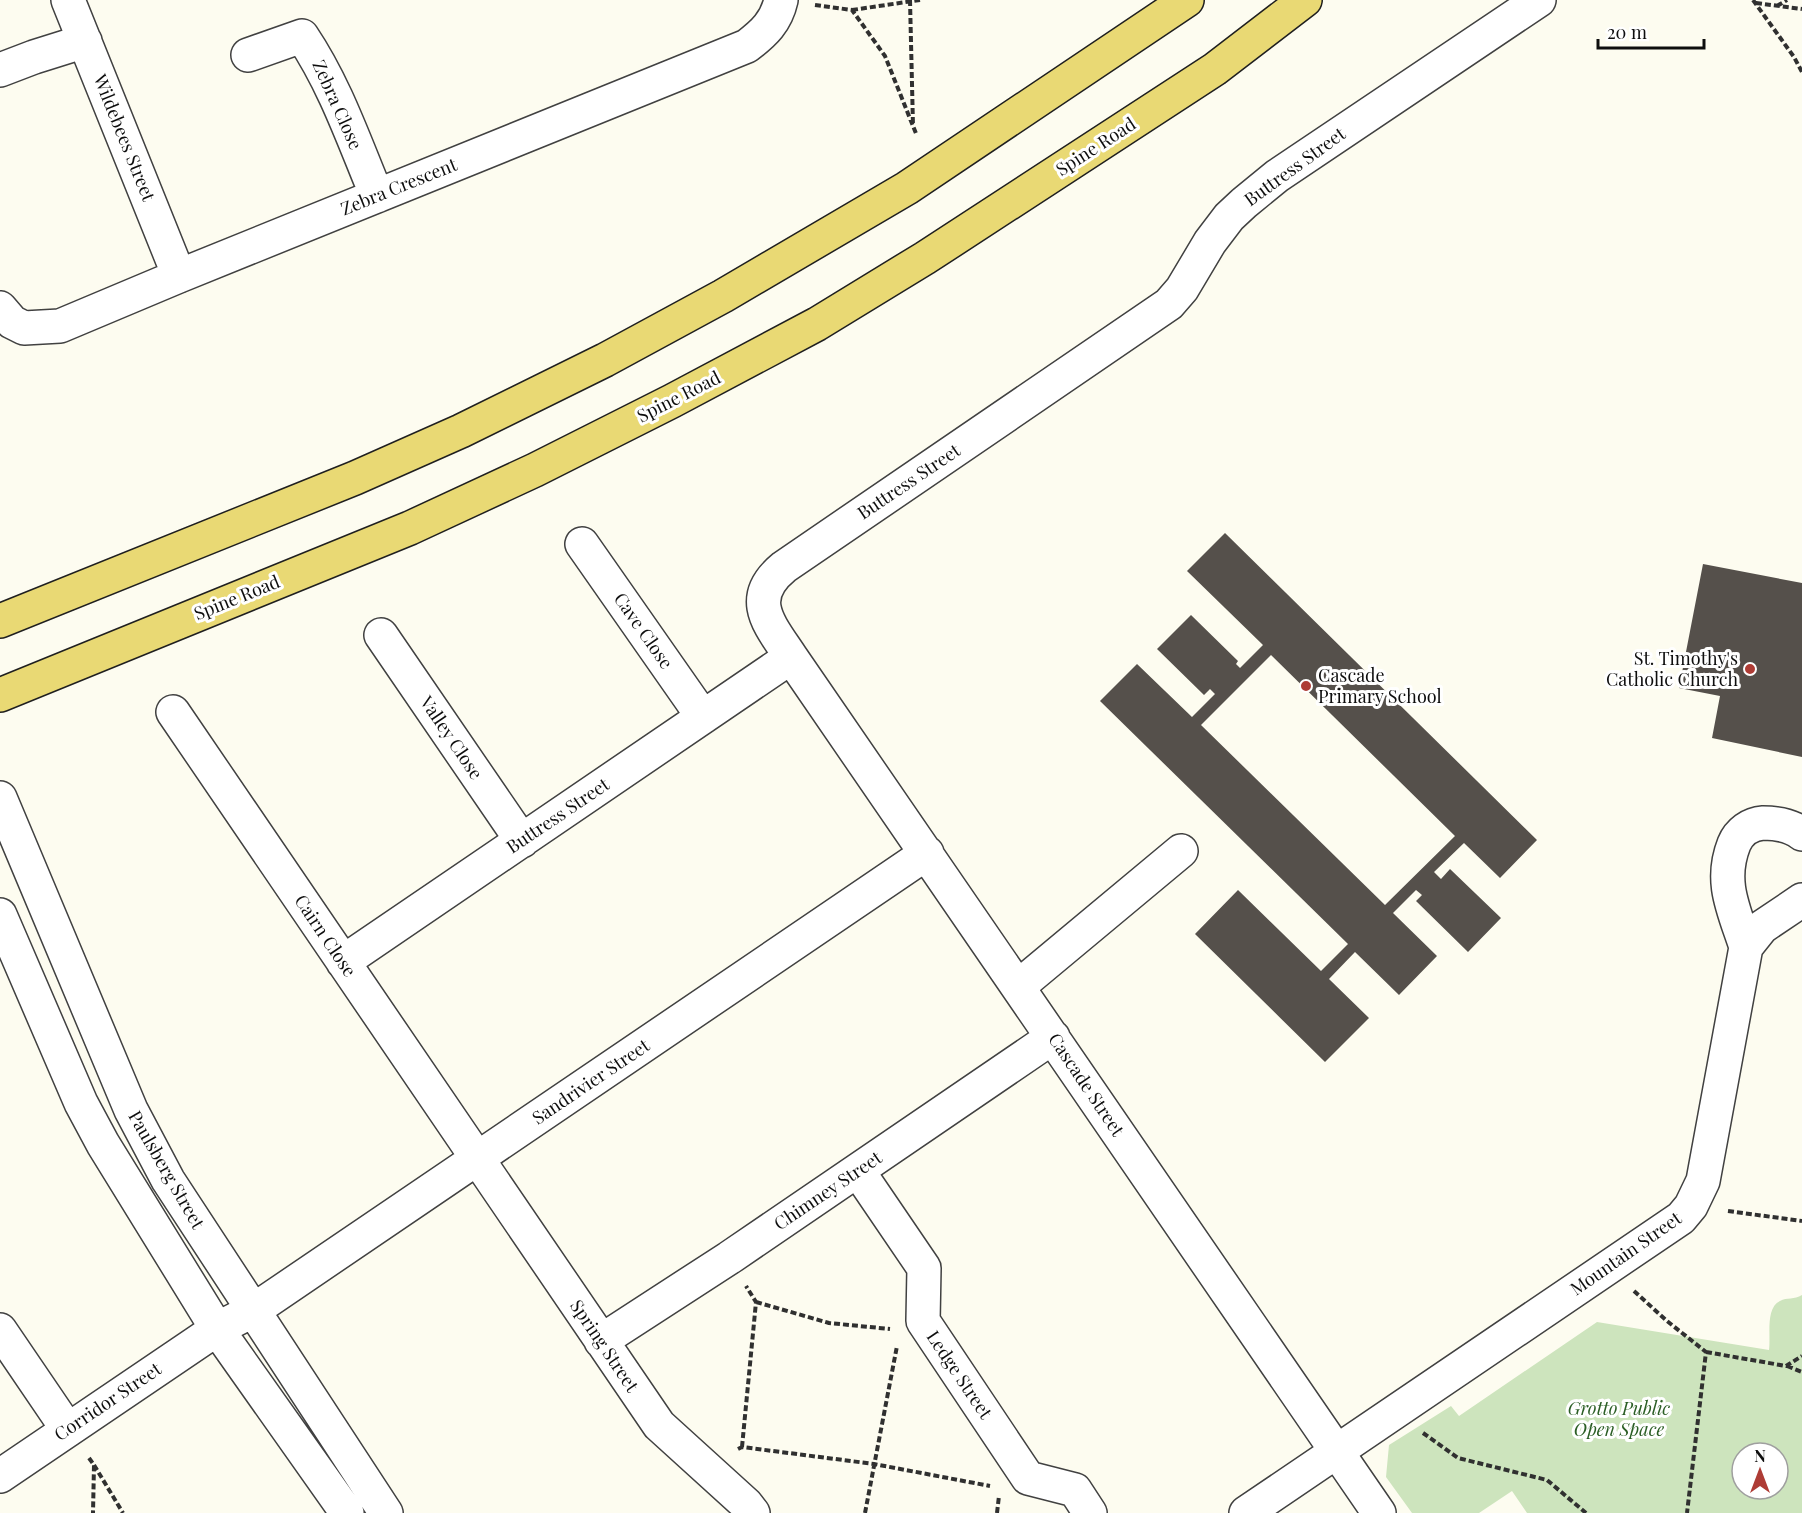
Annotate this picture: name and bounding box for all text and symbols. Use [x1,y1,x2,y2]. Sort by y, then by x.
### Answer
scale bar [1598,12,1704,50]
text: 20 m [1607,20,1647,44]
street label: Zebra Close [308,56,368,153]
street label: Wildebees Street [88,70,162,205]
street label: Spine Road [1051,111,1140,181]
street label: Buttress Street [1239,121,1350,211]
street label: Zebra Crescent [337,152,461,220]
street label: Spine Road [633,365,725,427]
street label: Buttress Street [852,438,965,524]
street label: Spine Road [190,569,284,625]
street label: Cave Close [609,588,679,673]
place label: St. Timothy's Catholic Church [1606,646,1738,691]
marker: St. Timothy's Catholic Church [1743,662,1757,676]
place label: Cascade Primary School [1318,663,1442,708]
marker: Cascade Primary School [1299,679,1313,693]
street label: Valley Close [415,690,489,784]
street label: Buttress Street [501,772,614,858]
street label: Cairn Close [290,890,362,981]
street label: Cascade Street [1043,1028,1131,1141]
street label: Sandrivier Street [527,1033,654,1129]
street label: Paulsberg Street [123,1106,211,1233]
street label: Chimney Street [769,1145,887,1235]
street label: Mountain Street [1565,1206,1686,1300]
street label: Spring Street [565,1295,645,1397]
street label: Ledge Street [922,1326,998,1424]
street label: Corridor Street [49,1356,166,1446]
park label: Grotto Public Open Space [1568,1396,1670,1441]
north arrow [1730,1441,1790,1501]
text: N [1754,1445,1766,1466]

